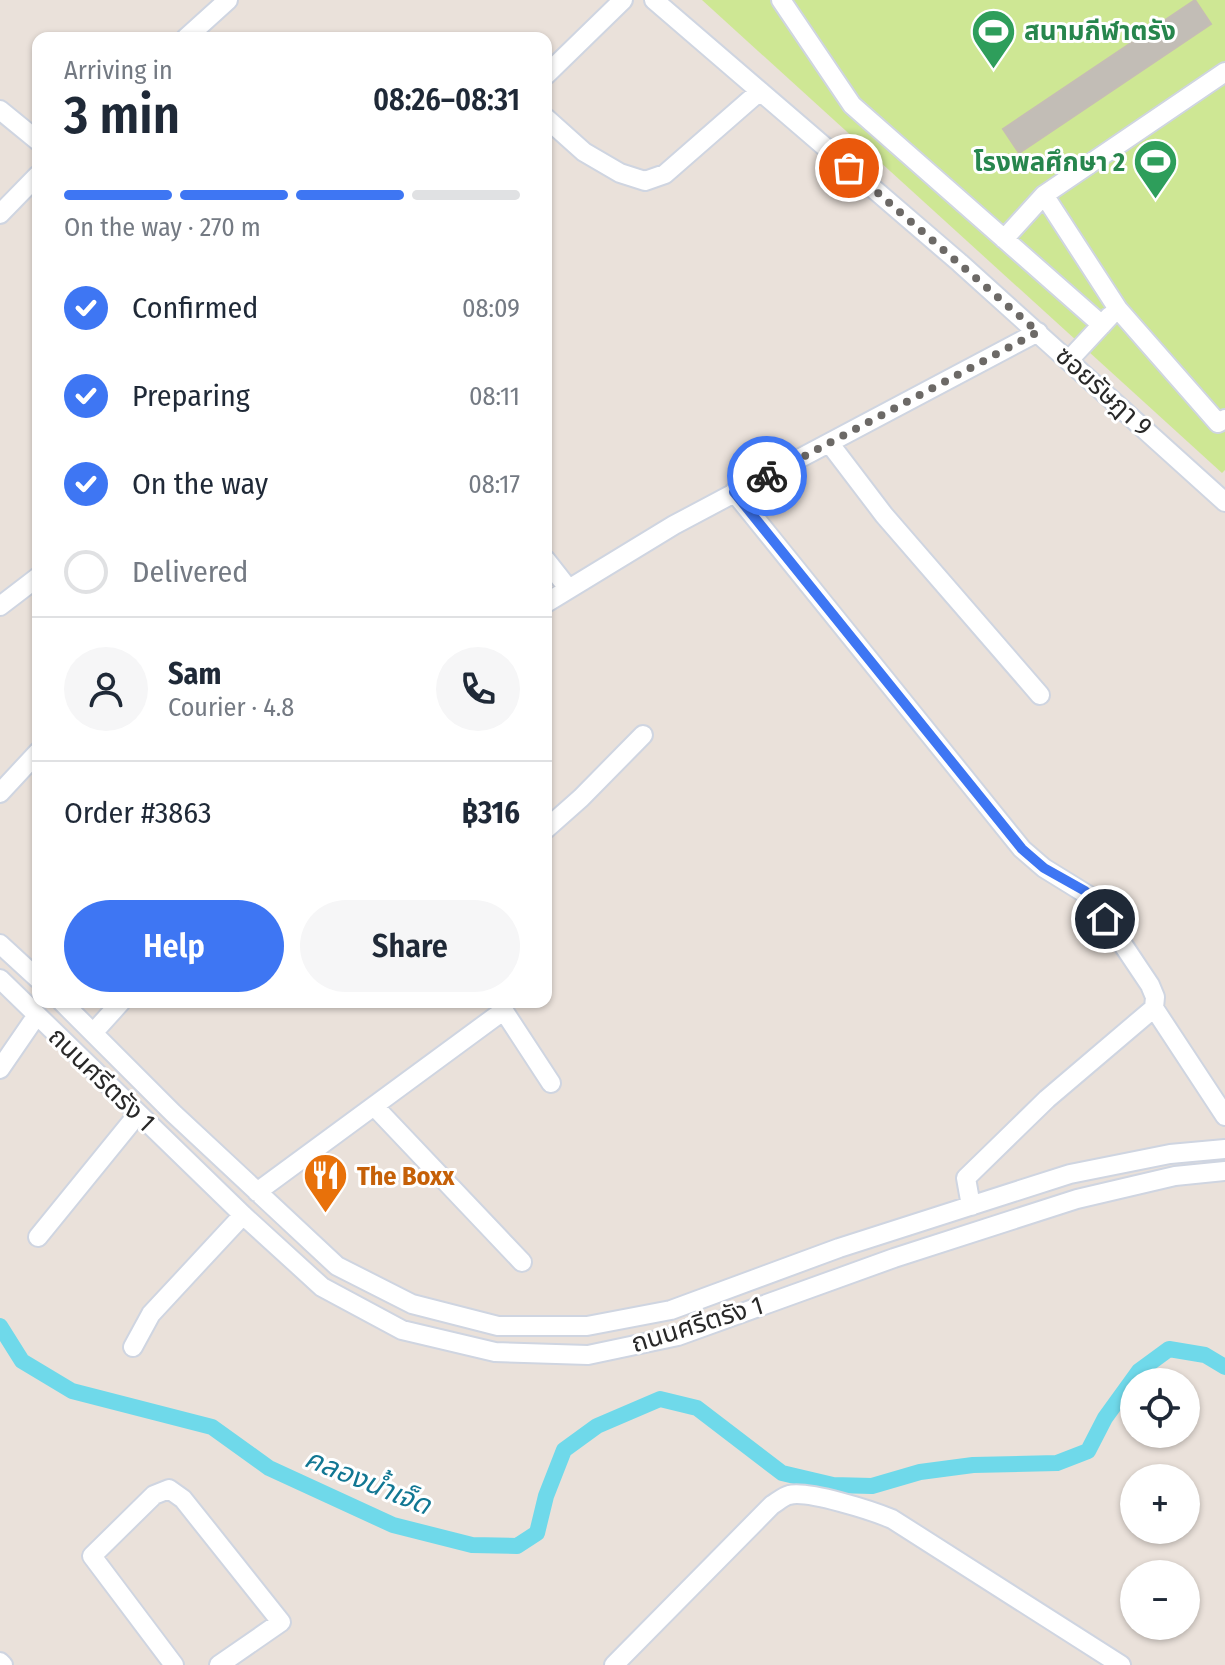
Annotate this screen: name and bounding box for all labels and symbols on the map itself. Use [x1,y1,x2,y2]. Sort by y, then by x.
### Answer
sports icon: สนามกีฬาตรัง [969,7,1017,70]
place label: สนามกีฬาตรัง [1024,16,1176,47]
pin [815,134,883,202]
sports icon: โรงพลศึกษา 2 [1132,138,1180,201]
place label: โรงพลศึกษา 2 [974,147,1125,178]
street label: ซอยรัษฎา 9 [1049,340,1158,443]
courier [727,436,807,516]
pin [1071,885,1139,953]
street label: ถนนศรีตรัง 1 [42,1021,161,1138]
restaurant icon: The Boxx [302,1152,350,1215]
place label: The Boxx [357,1161,455,1192]
street label: ถนนศรีตรัง 1 [628,1290,767,1359]
water label: คลองน้ำเจ็ด [300,1439,437,1522]

